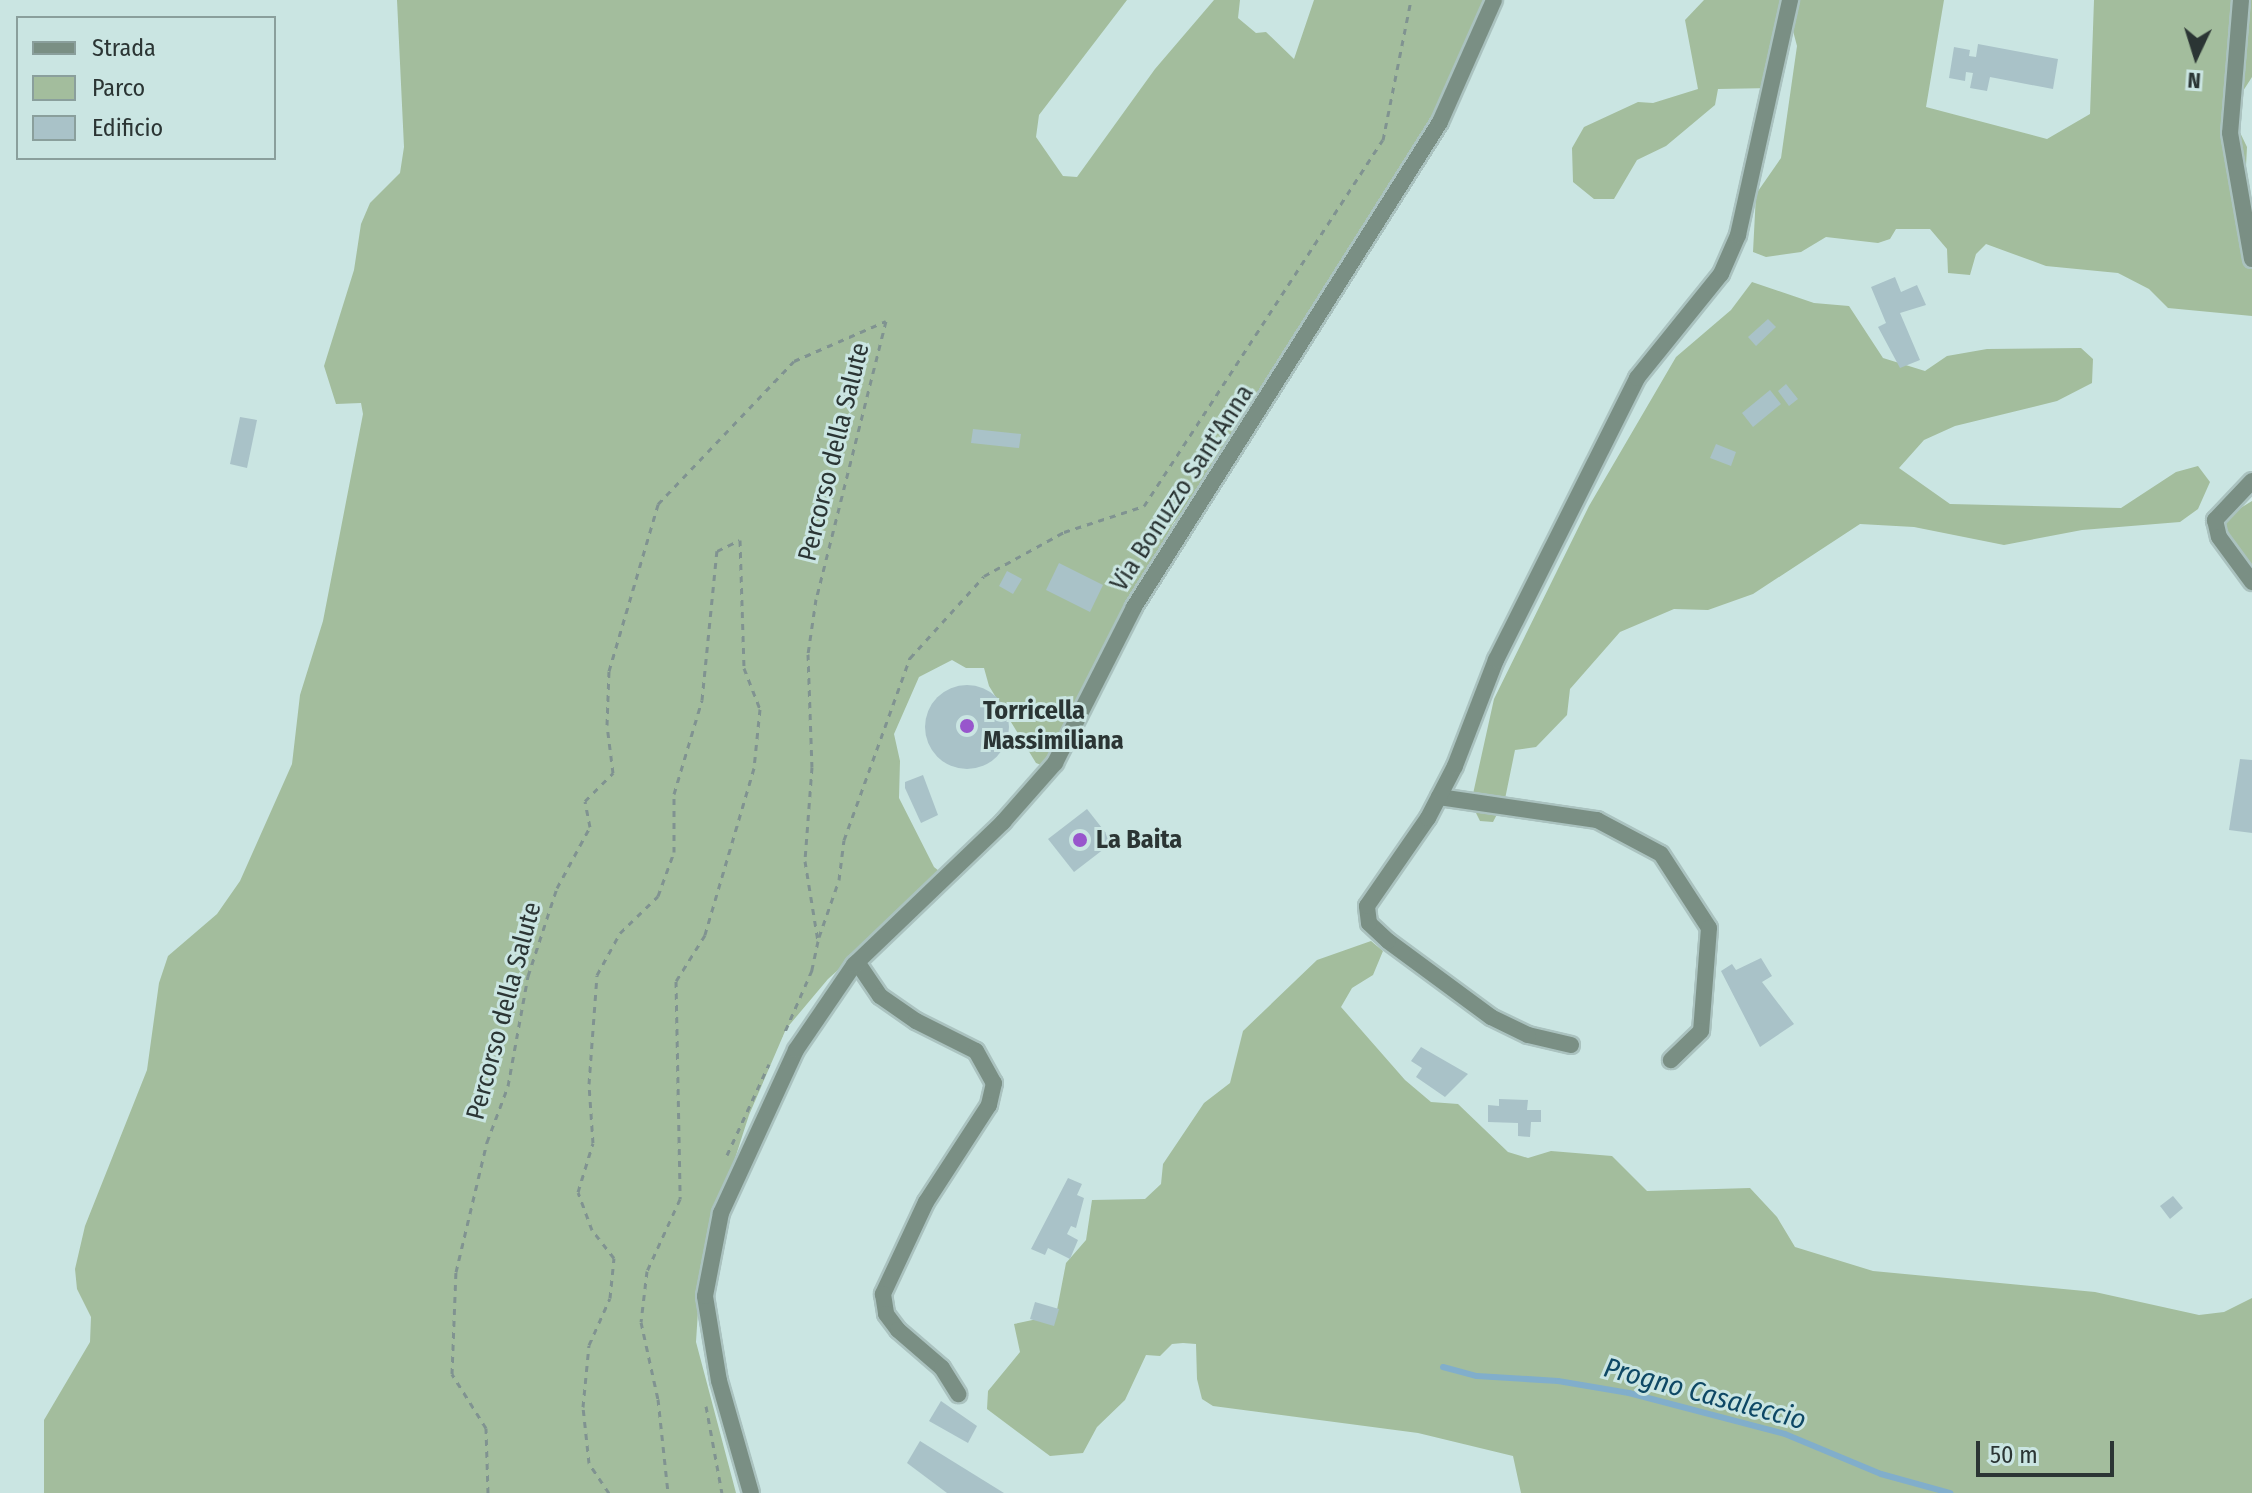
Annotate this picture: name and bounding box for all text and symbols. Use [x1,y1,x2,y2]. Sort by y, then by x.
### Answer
legend [16,16,276,160]
north arrow [2156,16,2236,96]
text: Strada [92,34,156,62]
text: N [2187,67,2202,94]
text: Parco [92,74,145,102]
text: Edificio [92,114,163,142]
street label: Percorso della Salute [792,340,876,564]
street label: Via Bonuzzo Sant'Anna [1104,379,1260,597]
place label: Torricella Massimiliana [983,695,1124,756]
marker: Torricella Massimiliana [958,717,976,735]
place label: La Baita [1096,824,1182,856]
marker: La Baita [1071,831,1089,849]
street label: Percorso della Salute [460,899,548,1123]
water label: Progno Casaleccio [1600,1351,1810,1437]
scale bar [1980,1425,2118,1475]
text: 50 m [1990,1441,2038,1469]

